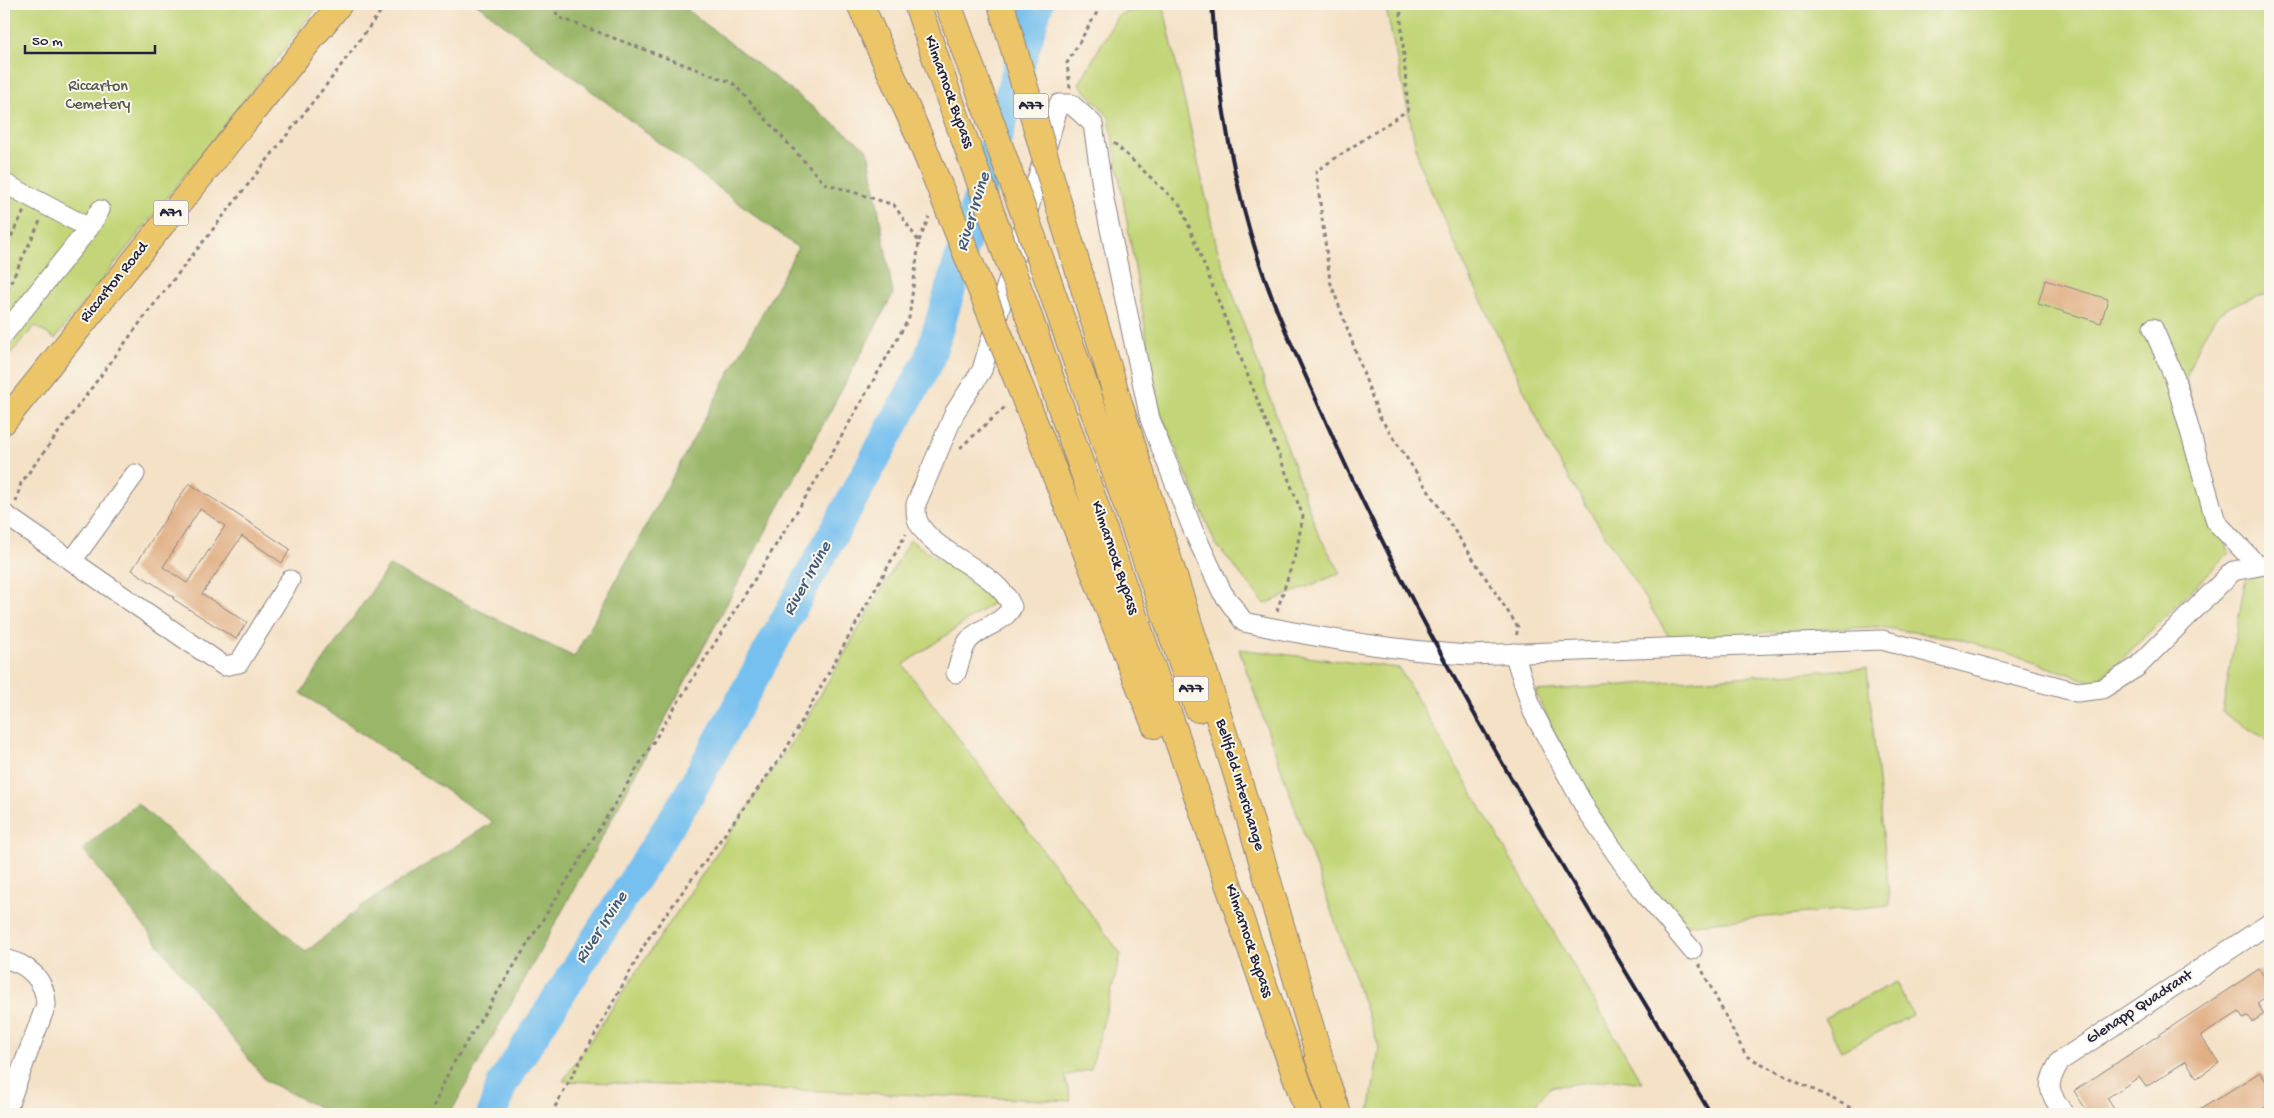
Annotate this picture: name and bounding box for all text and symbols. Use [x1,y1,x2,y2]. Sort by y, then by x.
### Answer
scale bar [25,22,155,54]
text: 50 m [32,33,63,51]
street label: Kilmarnock Bypass [919,33,978,152]
park label: Riccarton Cemetery [66,78,131,115]
road number: A77 [1014,94,1048,118]
water label: River Irvine [952,169,996,254]
road number: A71 [154,200,188,226]
street label: Riccarton Road [77,238,154,327]
street label: Kilmarnock Bypass [1086,499,1143,618]
water label: River Irvine [779,538,837,620]
road number: A77 [1174,676,1208,702]
street label: Bellfield Interchange [1210,716,1268,854]
street label: Kilmarnock Bypass [1220,882,1277,1001]
water label: River Irvine [571,887,633,968]
street label: Glenapp Quadrant [2083,966,2198,1049]

